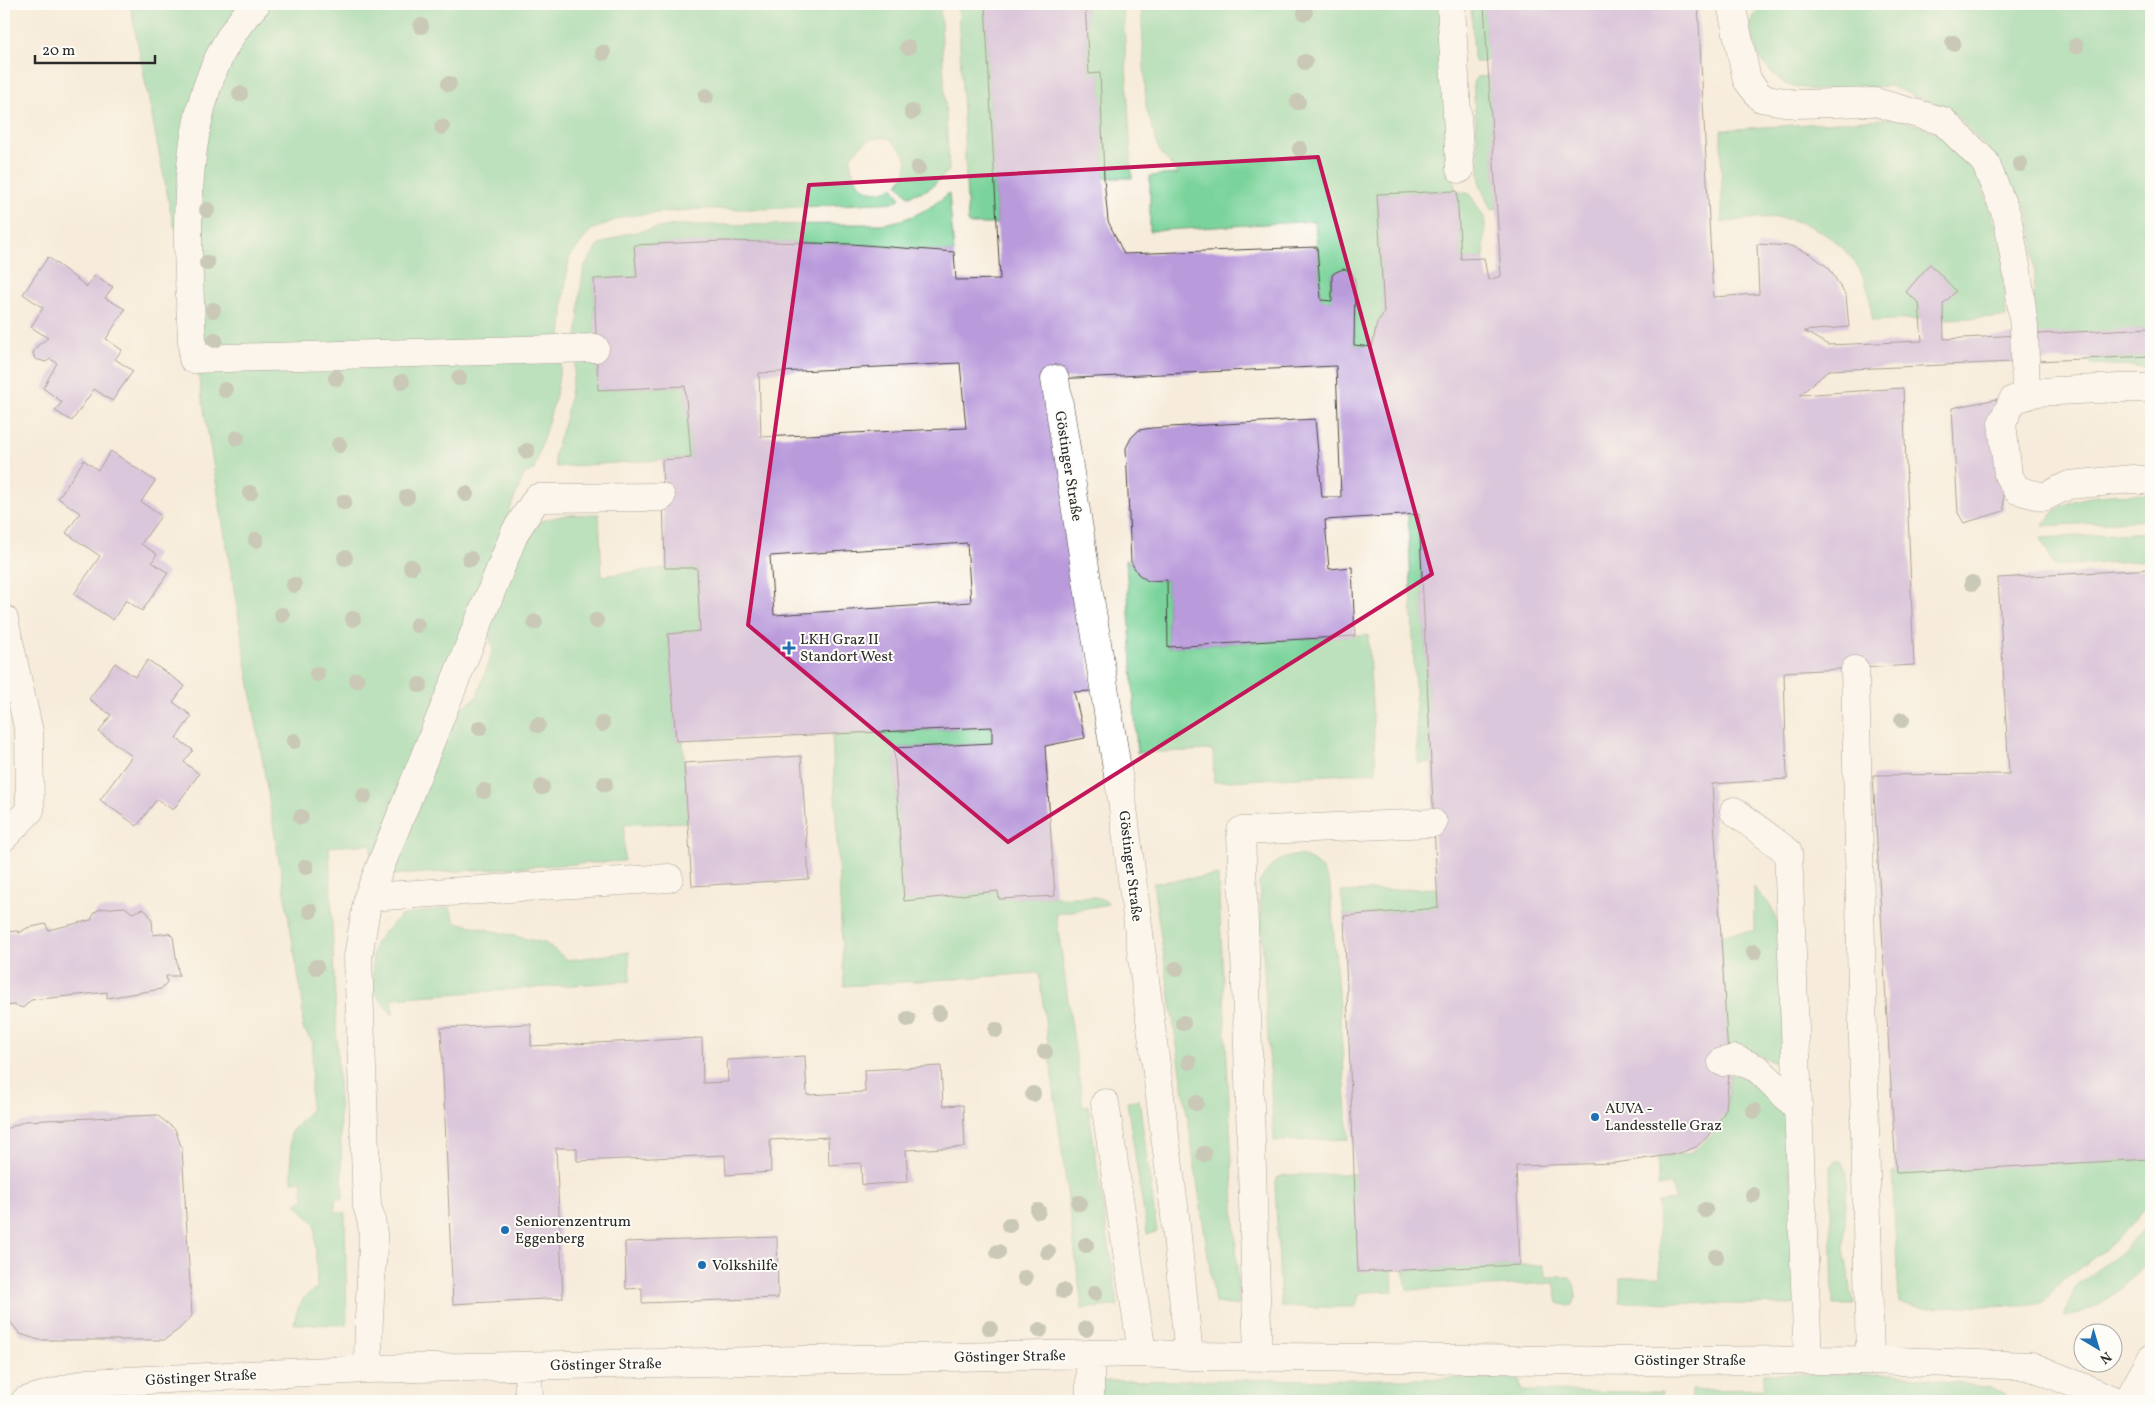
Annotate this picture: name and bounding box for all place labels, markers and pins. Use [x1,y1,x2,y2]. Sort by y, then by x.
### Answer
place label: LKH Graz II Standort West [800,630,893,668]
marker: LKH Graz II Standort West [782,641,796,655]
place label: AUVA - Landesstelle Graz [1605,1099,1722,1137]
marker: AUVA - Landesstelle Graz [1589,1111,1601,1123]
place label: Seniorenzentrum Eggenberg [515,1212,631,1250]
marker: Seniorenzentrum Eggenberg [499,1224,511,1236]
place label: Volkshilfe [712,1256,778,1277]
marker: Volkshilfe [696,1259,708,1271]

